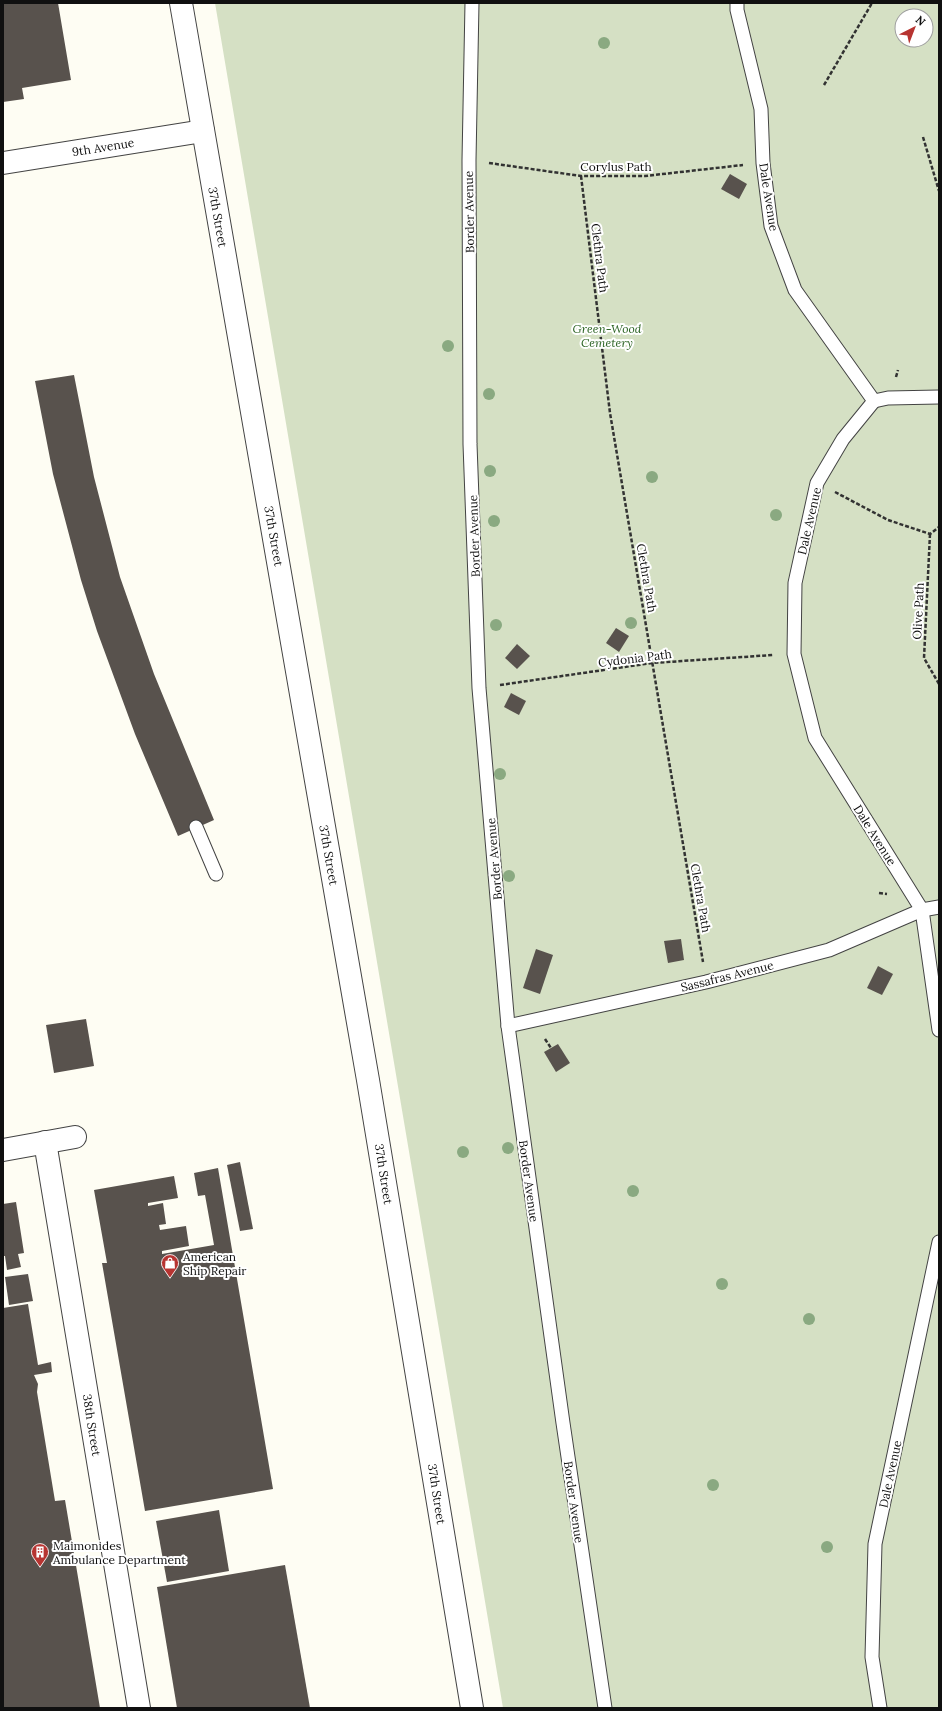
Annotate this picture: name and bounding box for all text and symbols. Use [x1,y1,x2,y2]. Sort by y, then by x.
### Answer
north arrow [894,8,934,48]
text: N [913,13,929,29]
street label: 9th Avenue [71,135,136,159]
street label: Corylus Path [580,159,652,174]
street label: Dale Avenue [756,162,782,233]
street label: Border Avenue [461,170,477,253]
street label: 37th Street [205,186,231,249]
street label: Clethra Path [588,223,612,293]
park label: Green-Wood Cemetery [573,321,642,350]
street label: Dale Avenue [794,485,824,556]
street label: Border Avenue [465,494,483,577]
street label: 37th Street [261,505,287,568]
street label: Clethra Path [634,542,660,614]
street label: Olive Path [909,582,927,640]
street label: Cydonia Path [597,646,673,670]
street label: Dale Avenue [850,802,900,869]
street label: Border Avenue [483,817,505,901]
street label: 37th Street [316,824,342,887]
street label: Clethra Path [688,862,714,934]
street label: Sassafras Avenue [679,957,775,995]
street label: Border Avenue [516,1139,542,1223]
street label: 37th Street [372,1143,396,1206]
place label: American Ship Repair [182,1249,247,1278]
shop icon: American Ship Repair [160,1253,180,1278]
street label: 38th Street [80,1393,104,1457]
street label: Dale Avenue [876,1438,905,1509]
street label: Border Avenue [561,1460,587,1544]
street label: 37th Street [425,1463,449,1526]
place label: Maimonides Ambulance Department [52,1538,186,1567]
building icon: Maimonides Ambulance Department [30,1542,50,1567]

